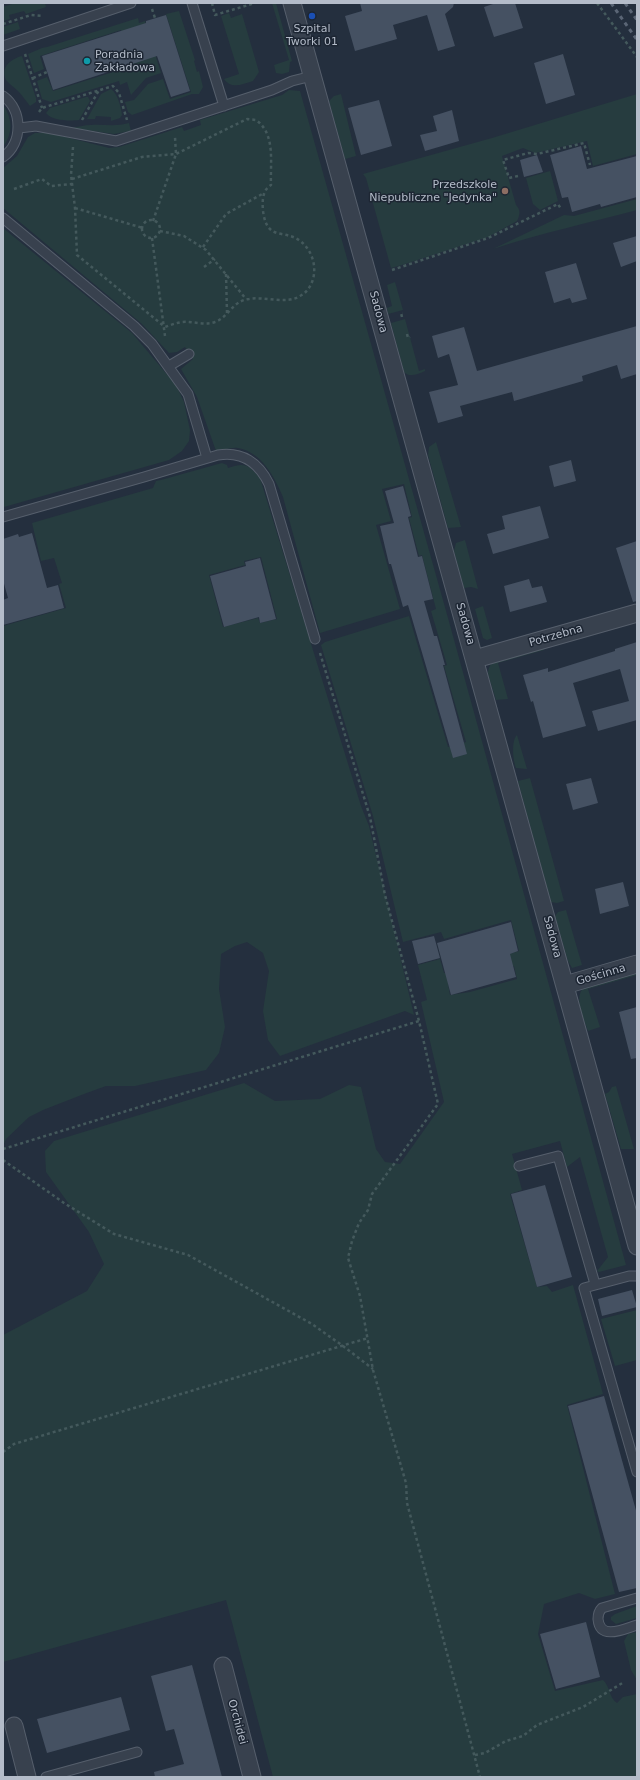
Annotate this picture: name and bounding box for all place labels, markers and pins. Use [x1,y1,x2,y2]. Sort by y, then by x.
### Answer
marker: Szpital Tworki 01 [307,11,317,21]
place label: Szpital Tworki 01 [286,22,338,48]
place label: Poradnia Zakładowa [95,48,155,74]
marker: Poradnia Zakładowa [82,56,92,66]
place label: Przedszkole Niepubliczne "Jedynka" [369,178,497,204]
marker: Przedszkole Niepubliczne "Jedynka" [500,186,510,196]

